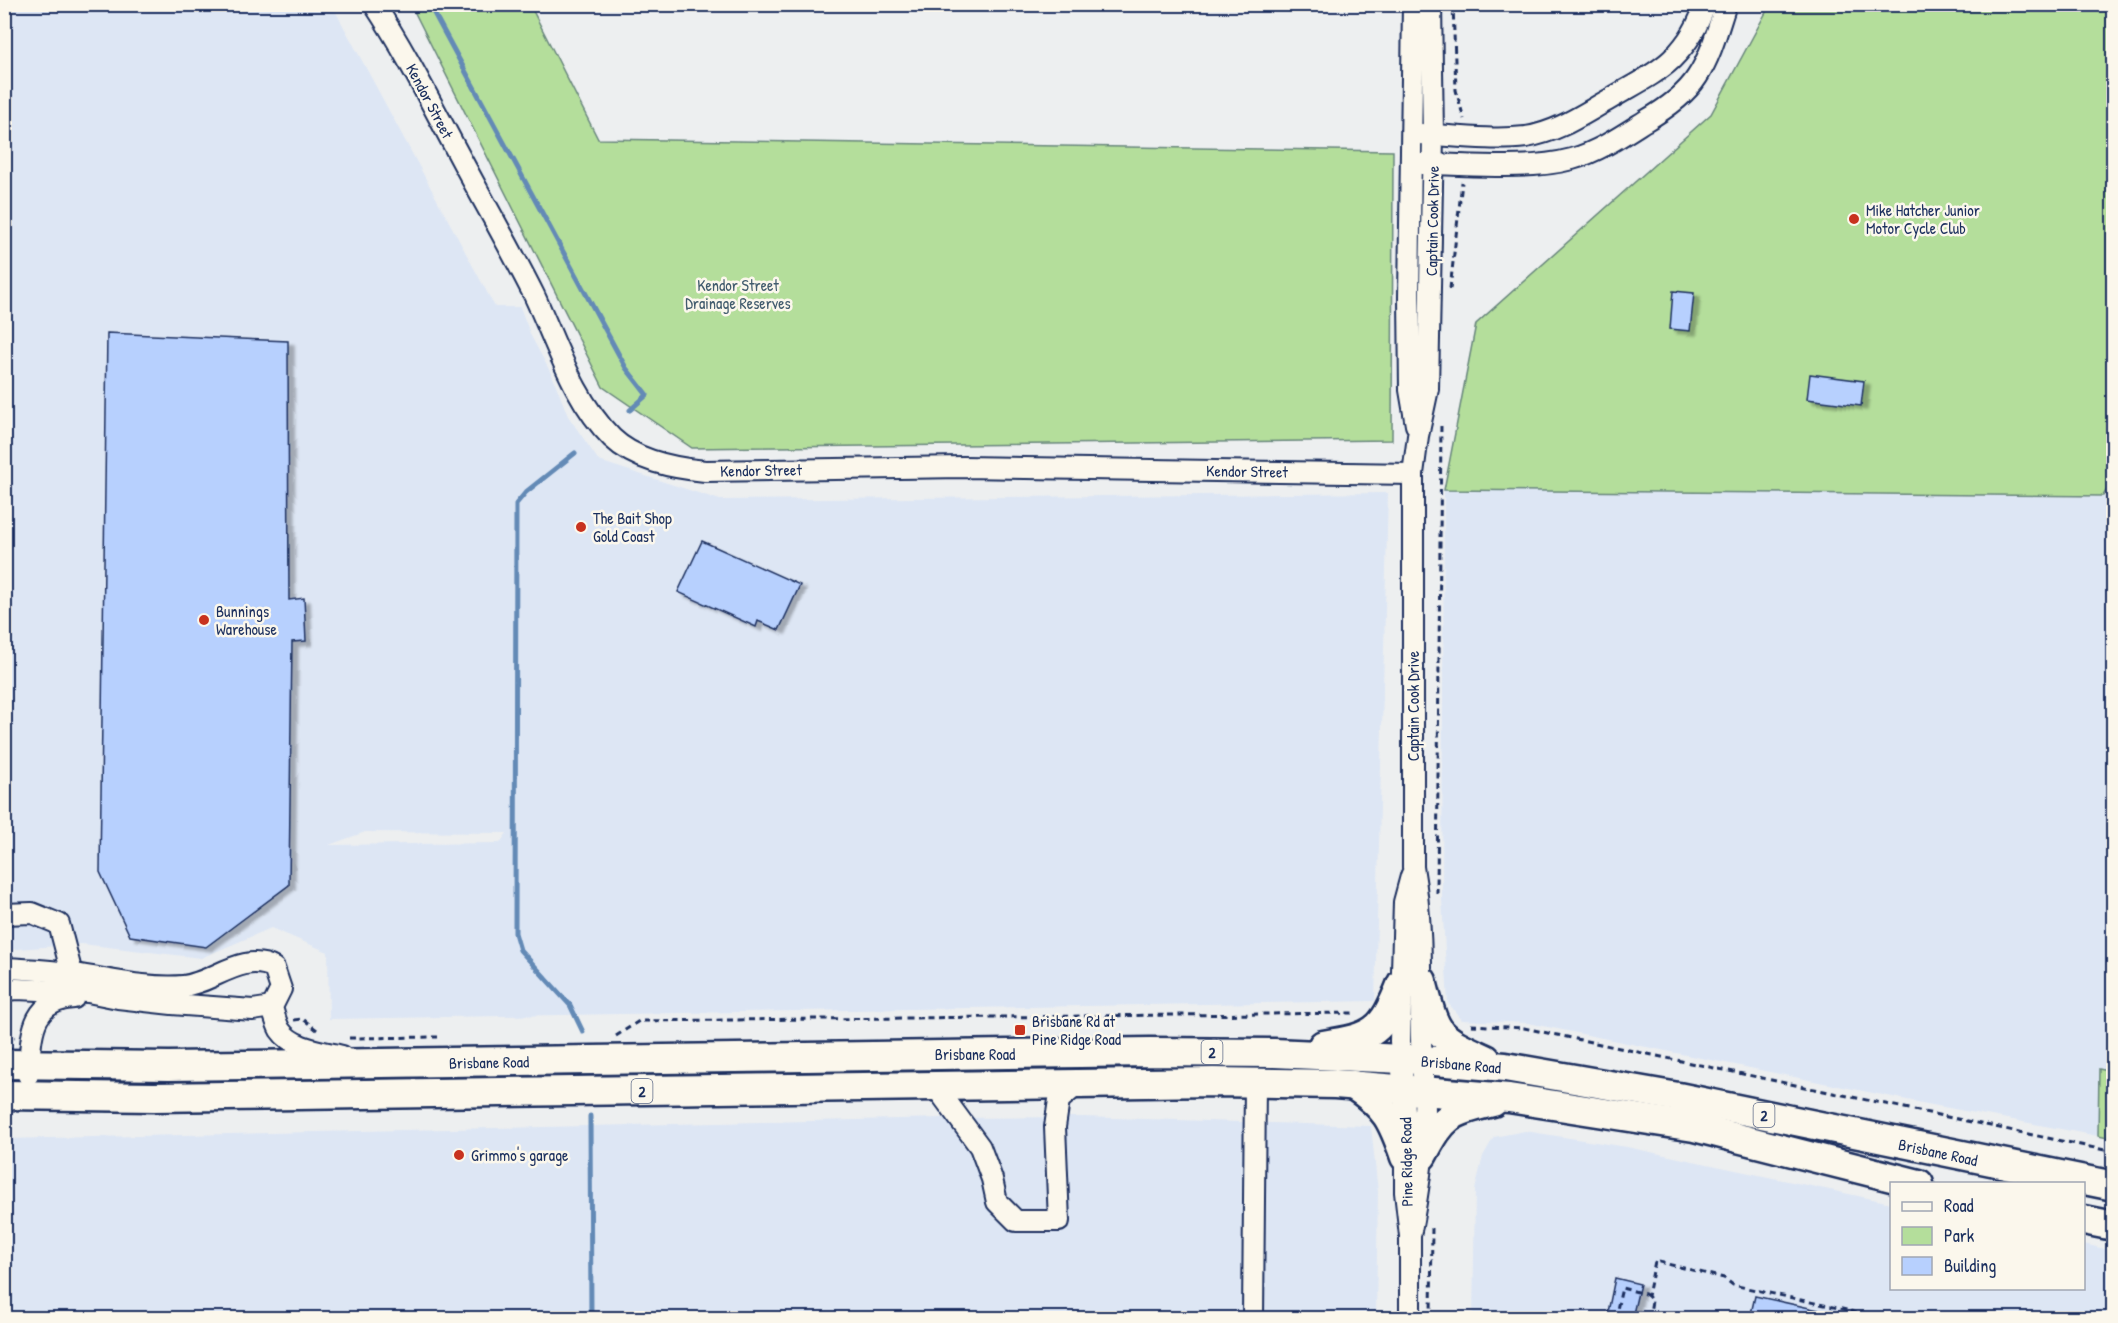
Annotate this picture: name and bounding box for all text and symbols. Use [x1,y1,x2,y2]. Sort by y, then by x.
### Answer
street label: Kendor Street [401,60,459,143]
street label: Captain Cook Drive [1420,165,1444,276]
place label: Mike Hatcher Junior Motor Cycle Club [1866,199,1980,239]
marker: Mike Hatcher Junior Motor Cycle Club [1847,212,1861,226]
park label: Kendor Street Drainage Reserves [685,274,791,314]
street label: Kendor Street [720,458,803,482]
street label: Kendor Street [1206,459,1289,483]
place label: The Bait Shop Gold Coast [593,507,672,547]
marker: The Bait Shop Gold Coast [574,520,588,534]
place label: Bunnings Warehouse [216,600,277,640]
marker: Bunnings Warehouse [197,613,211,627]
street label: Captain Cook Drive [1402,650,1424,761]
place label: Brisbane Rd at Pine Ridge Road [1032,1010,1121,1050]
marker: Brisbane Rd at Pine Ridge Road [1013,1023,1027,1037]
road number: 2 [1202,1040,1222,1064]
street label: Brisbane Road [935,1043,1015,1065]
street label: Brisbane Road [449,1050,529,1074]
street label: Brisbane Road [1420,1050,1502,1078]
road number: 2 [632,1079,652,1103]
road number: 2 [1754,1103,1774,1127]
street label: Pine Ridge Road [1394,1117,1418,1207]
street label: Brisbane Road [1896,1133,1980,1171]
place label: Grimmo's garage [471,1144,569,1166]
marker: Grimmo's garage [452,1148,466,1162]
legend [1890,1182,2085,1290]
text: Road [1944,1193,1974,1218]
text: Park [1944,1223,1975,1248]
text: Building [1944,1253,1996,1278]

